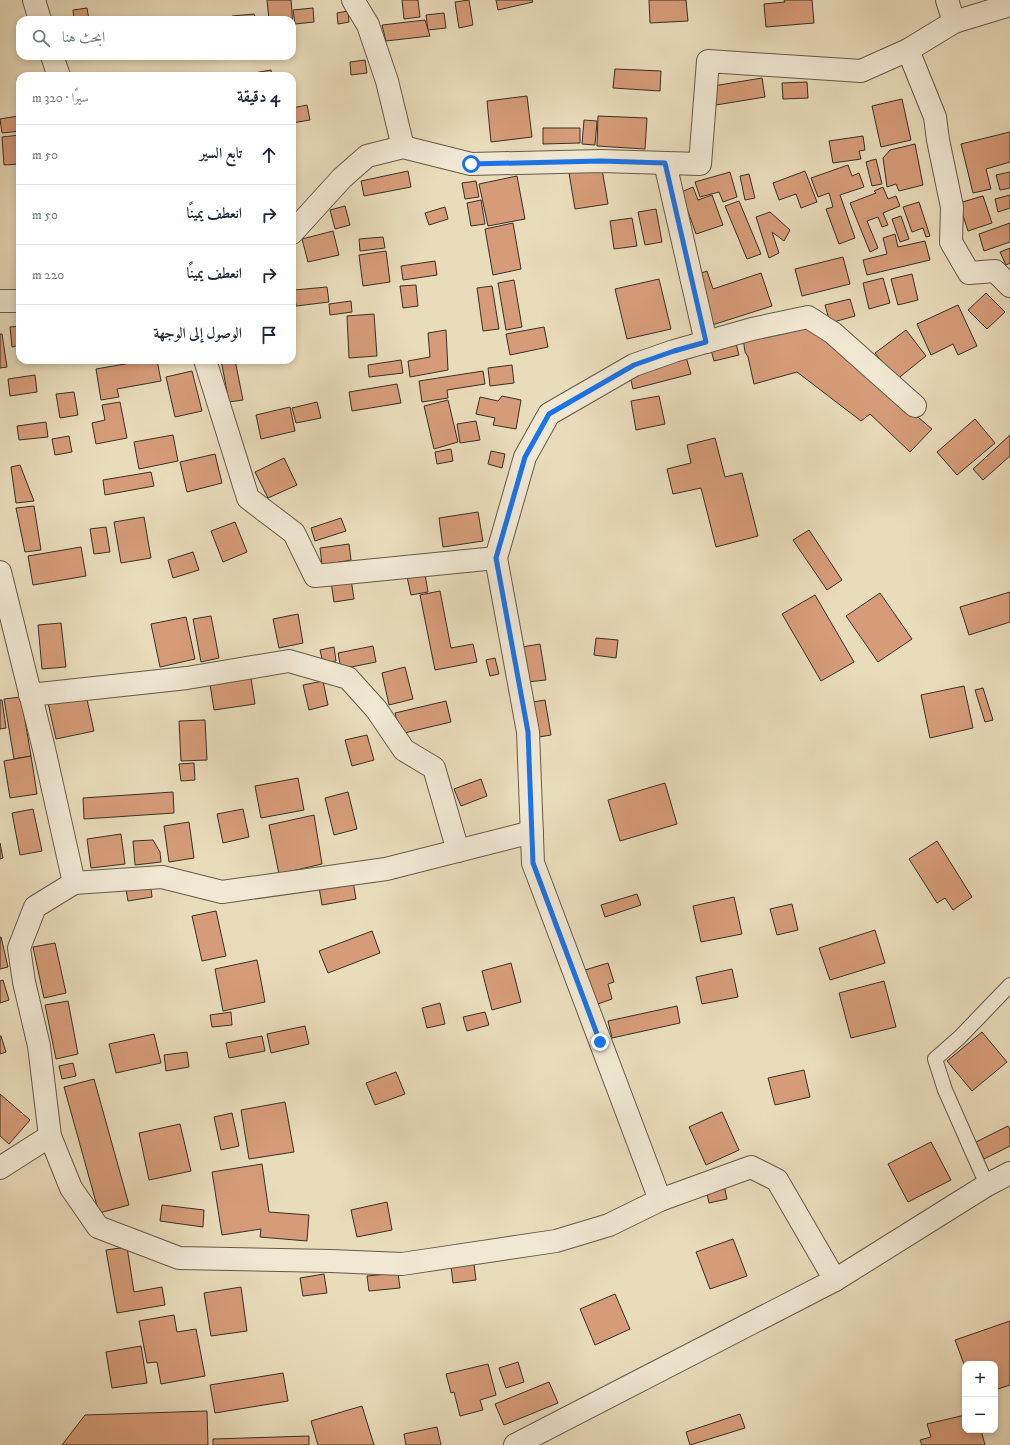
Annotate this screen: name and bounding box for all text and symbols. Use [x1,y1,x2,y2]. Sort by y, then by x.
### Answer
search box [16,16,296,60]
icon: search [30,27,52,49]
text: ابحث هنا [62,28,105,47]
text: 4 دقيقة [237,86,280,108]
text: سيرًا · 320 m [32,90,89,106]
text: تابع السير [200,144,242,163]
icon: ahead [258,144,280,166]
text: 50 m [32,147,58,163]
route start [462,155,480,173]
text: انعطف يمينًا [187,204,242,223]
icon: right [258,204,280,226]
text: 50 m [32,207,58,223]
text: انعطف يمينًا [187,264,242,283]
icon: right [258,264,280,286]
text: 220 m [32,267,64,283]
text: الوصول إلى الوجهة [153,324,242,343]
icon: arrive [258,324,280,346]
route end [591,1033,609,1051]
map controls [962,1361,998,1433]
button: + [962,1361,998,1397]
button: − [962,1397,998,1433]

